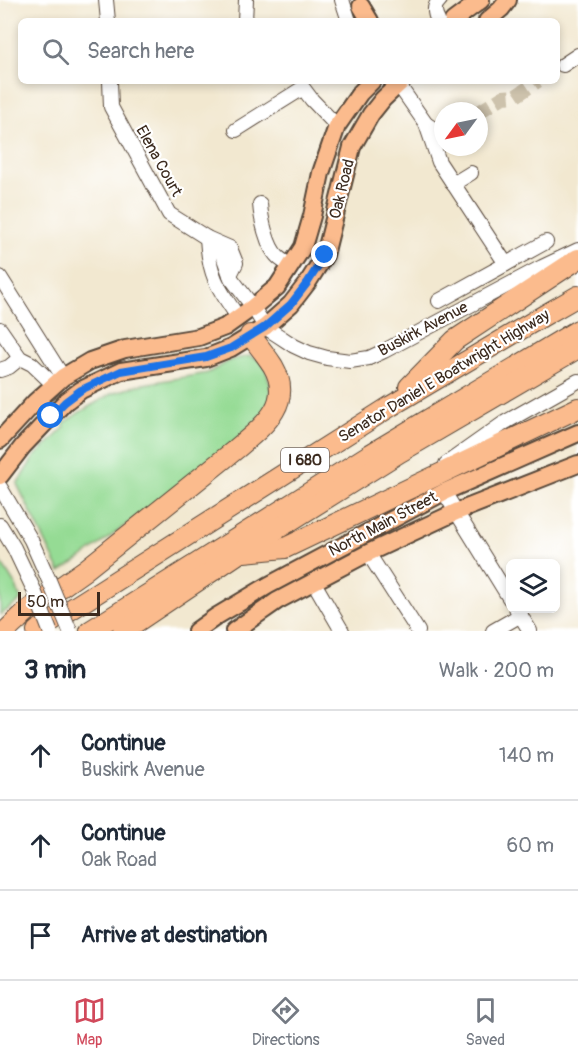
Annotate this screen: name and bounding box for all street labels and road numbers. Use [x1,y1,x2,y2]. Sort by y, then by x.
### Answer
street label: Elena Court [131,122,187,201]
street label: Oak Road [325,157,359,221]
street label: Buskirk Avenue [375,297,471,361]
street label: Senator Daniel E Boatwright Highway [335,305,553,447]
road number: I 680 [281,448,329,472]
street label: North Main Street [325,487,441,561]

